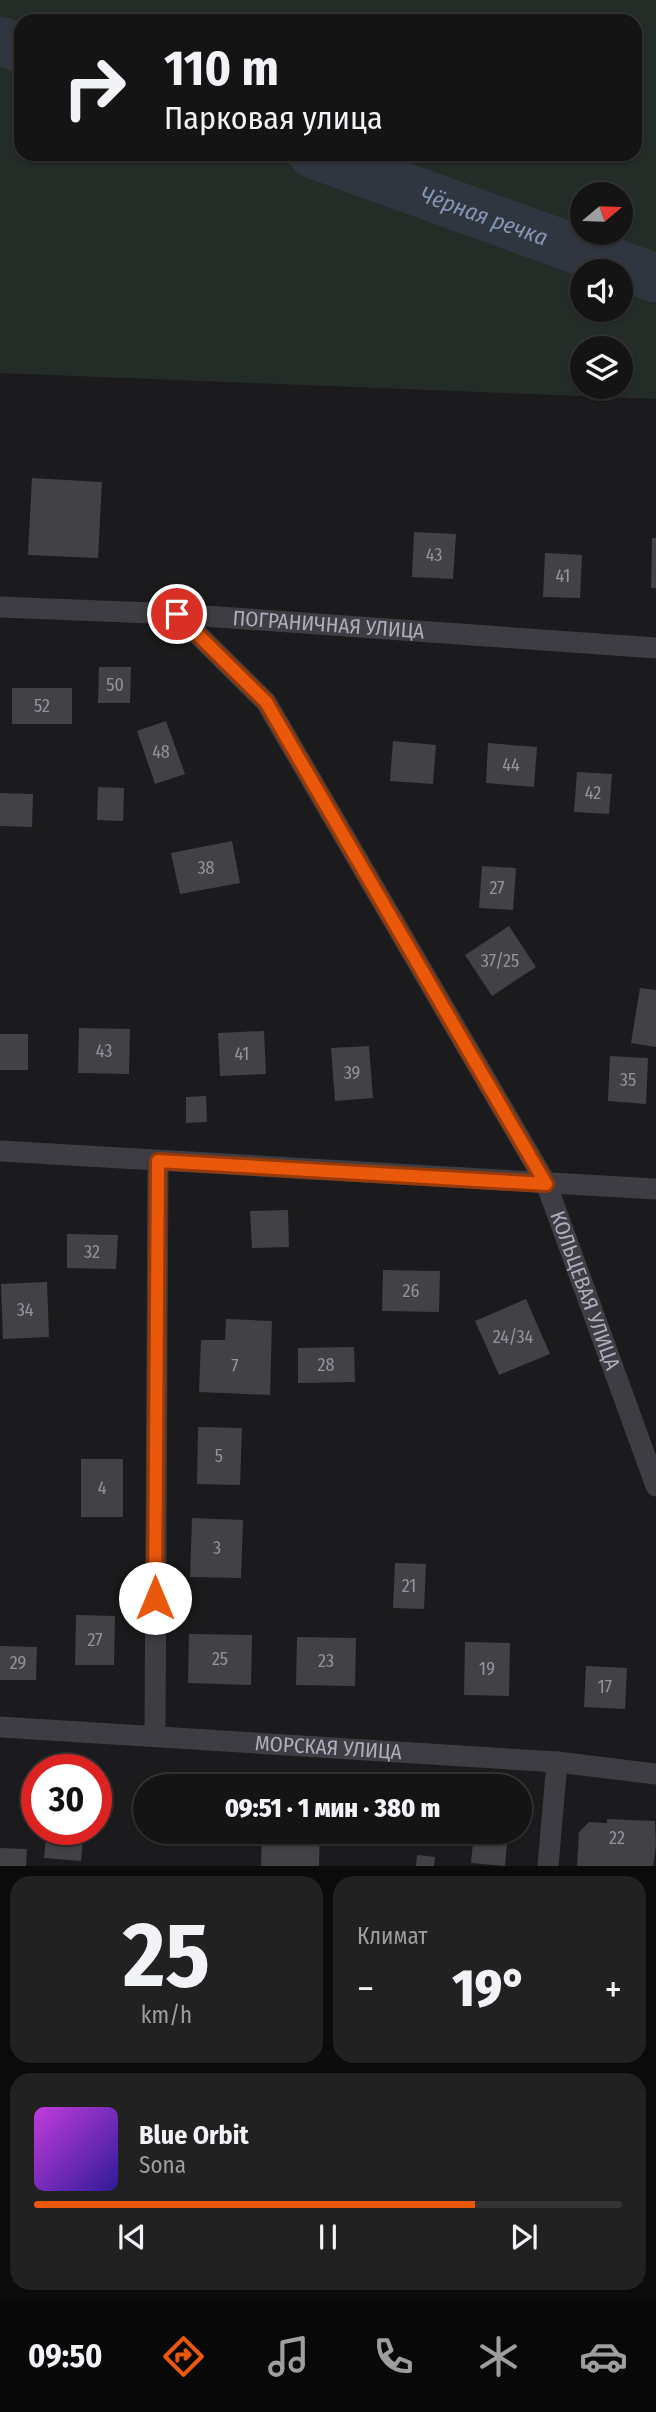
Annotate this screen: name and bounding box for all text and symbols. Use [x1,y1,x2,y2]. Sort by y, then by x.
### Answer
text: 110 m [164,39,279,98]
icon: right [49,42,140,133]
text: Парковая улица [164,99,383,137]
water label: Чёрная речка [417,180,552,252]
north arrow [570,182,634,245]
map controls [570,182,633,399]
button: sound [570,259,633,322]
button: layers [570,336,633,399]
house number: 43 [426,544,442,566]
house number: 41 [556,565,570,587]
pin [147,584,207,644]
icon: arrive [158,595,196,633]
street label: ПОГРАНИЧНАЯ УЛИЦА [232,605,425,645]
house number: 50 [106,674,124,696]
house number: 52 [34,695,50,717]
house number: 48 [152,741,170,763]
house number: 44 [502,754,520,776]
house number: 42 [585,782,601,804]
house number: 38 [197,857,215,879]
house number: 27 [489,877,505,899]
house number: 37/25 [481,950,519,972]
house number: 43 [96,1040,112,1062]
house number: 41 [235,1043,249,1065]
house number: 39 [344,1062,360,1084]
house number: 35 [620,1069,636,1091]
street label: КОЛЬЦЕВАЯ УЛИЦА [544,1207,626,1373]
house number: 32 [84,1241,100,1263]
house number: 26 [403,1280,420,1302]
house number: 34 [17,1299,34,1321]
house number: 24/34 [493,1326,534,1348]
house number: 28 [318,1354,334,1376]
house number: 7 [231,1355,239,1377]
house number: 5 [215,1445,223,1467]
house number: 4 [98,1477,107,1499]
house number: 3 [213,1537,221,1559]
position arrow [118,1561,192,1635]
house number: 21 [402,1575,416,1597]
house number: 27 [87,1629,103,1651]
house number: 25 [212,1648,228,1670]
house number: 23 [318,1650,334,1672]
house number: 29 [10,1652,26,1674]
house number: 19 [479,1658,495,1680]
house number: 17 [598,1676,612,1698]
street label: МОРСКАЯ УЛИЦА [254,1730,402,1765]
speed limit sign: 30 [21,1754,112,1845]
text: 09:51 · 1 мин · 380 m [225,1793,440,1824]
house number: 22 [609,1827,625,1849]
text: 25 [123,1901,210,2010]
text: Климат [357,1922,428,1950]
text: 19° [452,1957,527,2020]
text: − [357,1966,374,2012]
text: + [605,1966,622,2012]
text: km/h [141,2001,192,2029]
text: Blue Orbit [139,2120,249,2151]
text: Sona [139,2151,186,2179]
icon: previous [113,2218,151,2256]
icon: pause [309,2218,347,2256]
icon: next [505,2218,543,2256]
icon: directions [159,2332,208,2381]
icon: music [264,2332,313,2381]
icon: phone [369,2332,418,2381]
icon: climate [474,2332,523,2381]
icon: car [579,2332,628,2381]
text: 09:50 [28,2337,103,2375]

